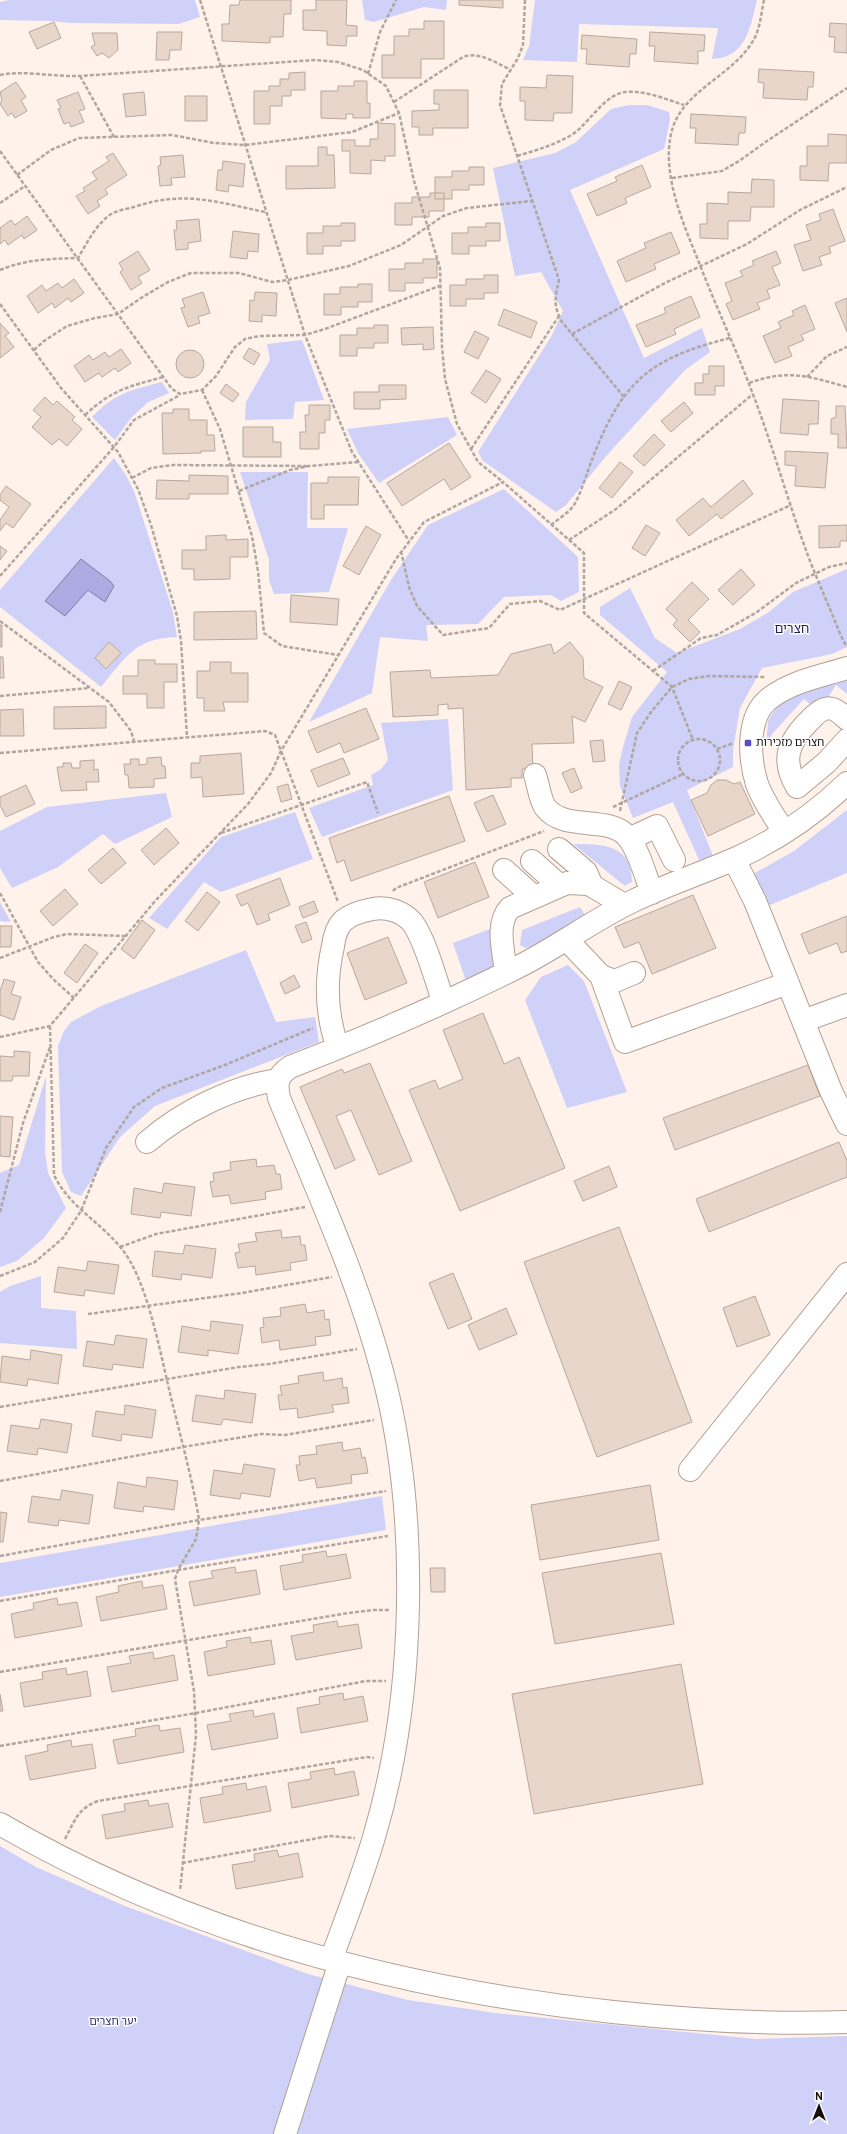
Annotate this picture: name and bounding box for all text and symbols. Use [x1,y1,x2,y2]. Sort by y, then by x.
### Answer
district label: חצרים [775,622,809,638]
place label: חצרים מזכירות [756,736,824,750]
marker: חצרים מזכירות [743,738,753,748]
park label: יער חצרים [89,2015,137,2029]
north arrow [799,2086,839,2126]
text: N [815,2090,823,2104]

